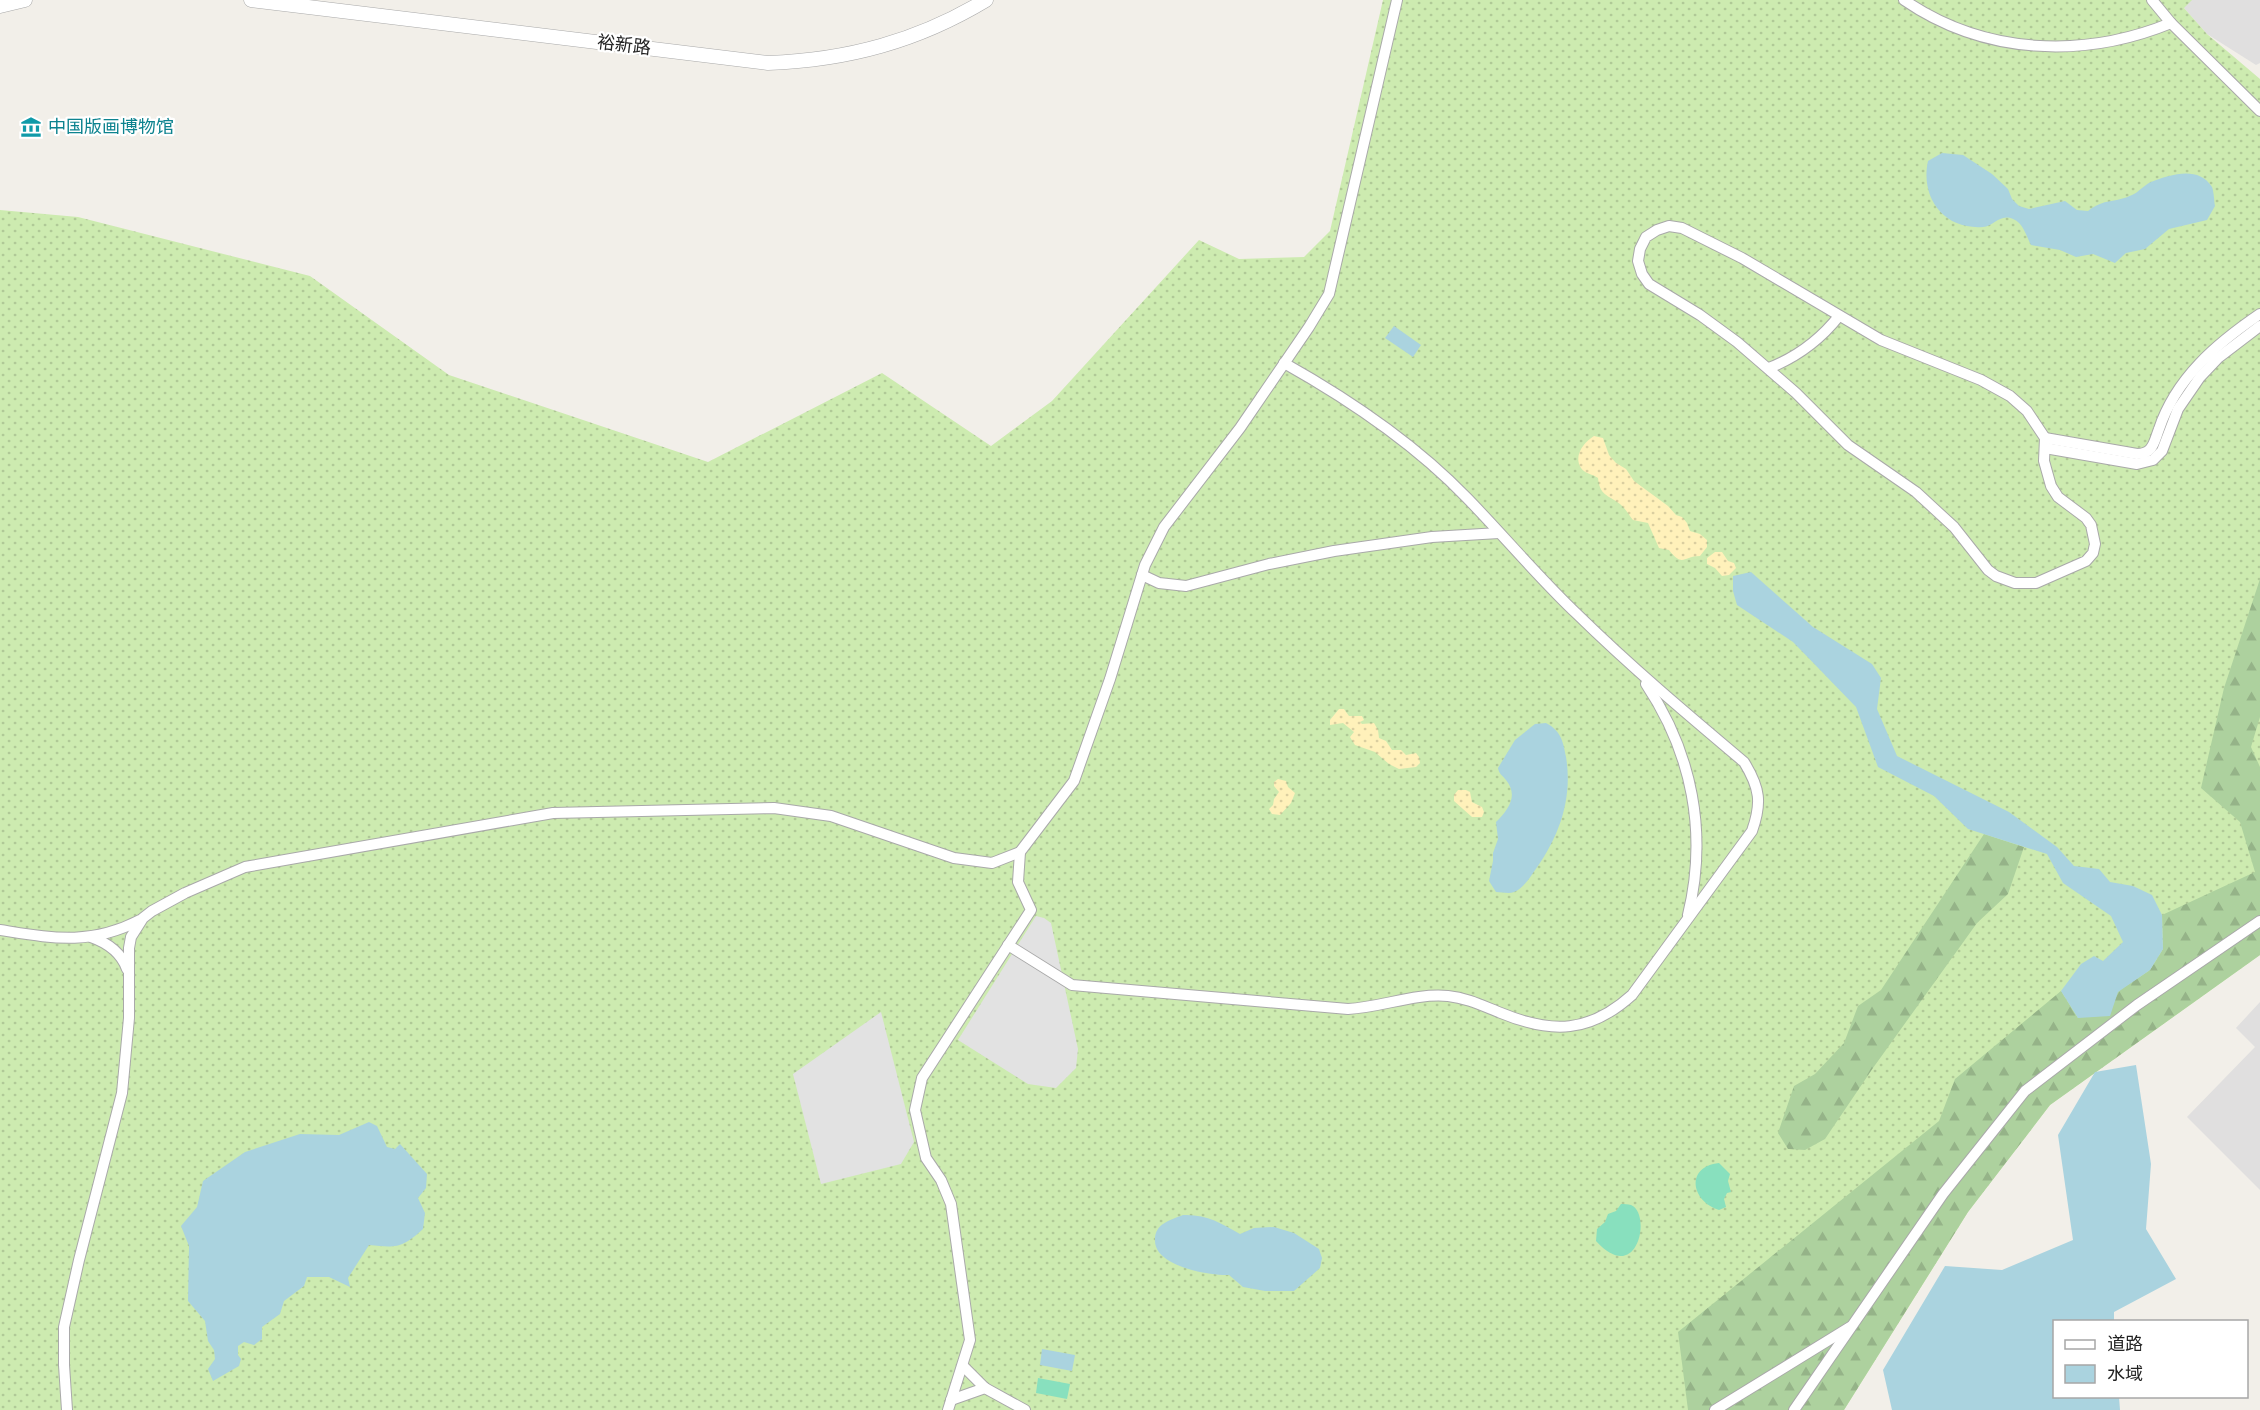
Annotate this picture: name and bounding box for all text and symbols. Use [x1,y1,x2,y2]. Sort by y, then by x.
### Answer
street label: 裕新路 [596,30,652,59]
museum icon: 中国版画博物馆 [19,115,43,139]
place label: 中国版画博物馆 [48,115,174,138]
legend [2053,1320,2248,1398]
text: 道路 [2107,1332,2143,1355]
text: 水域 [2107,1362,2143,1385]

